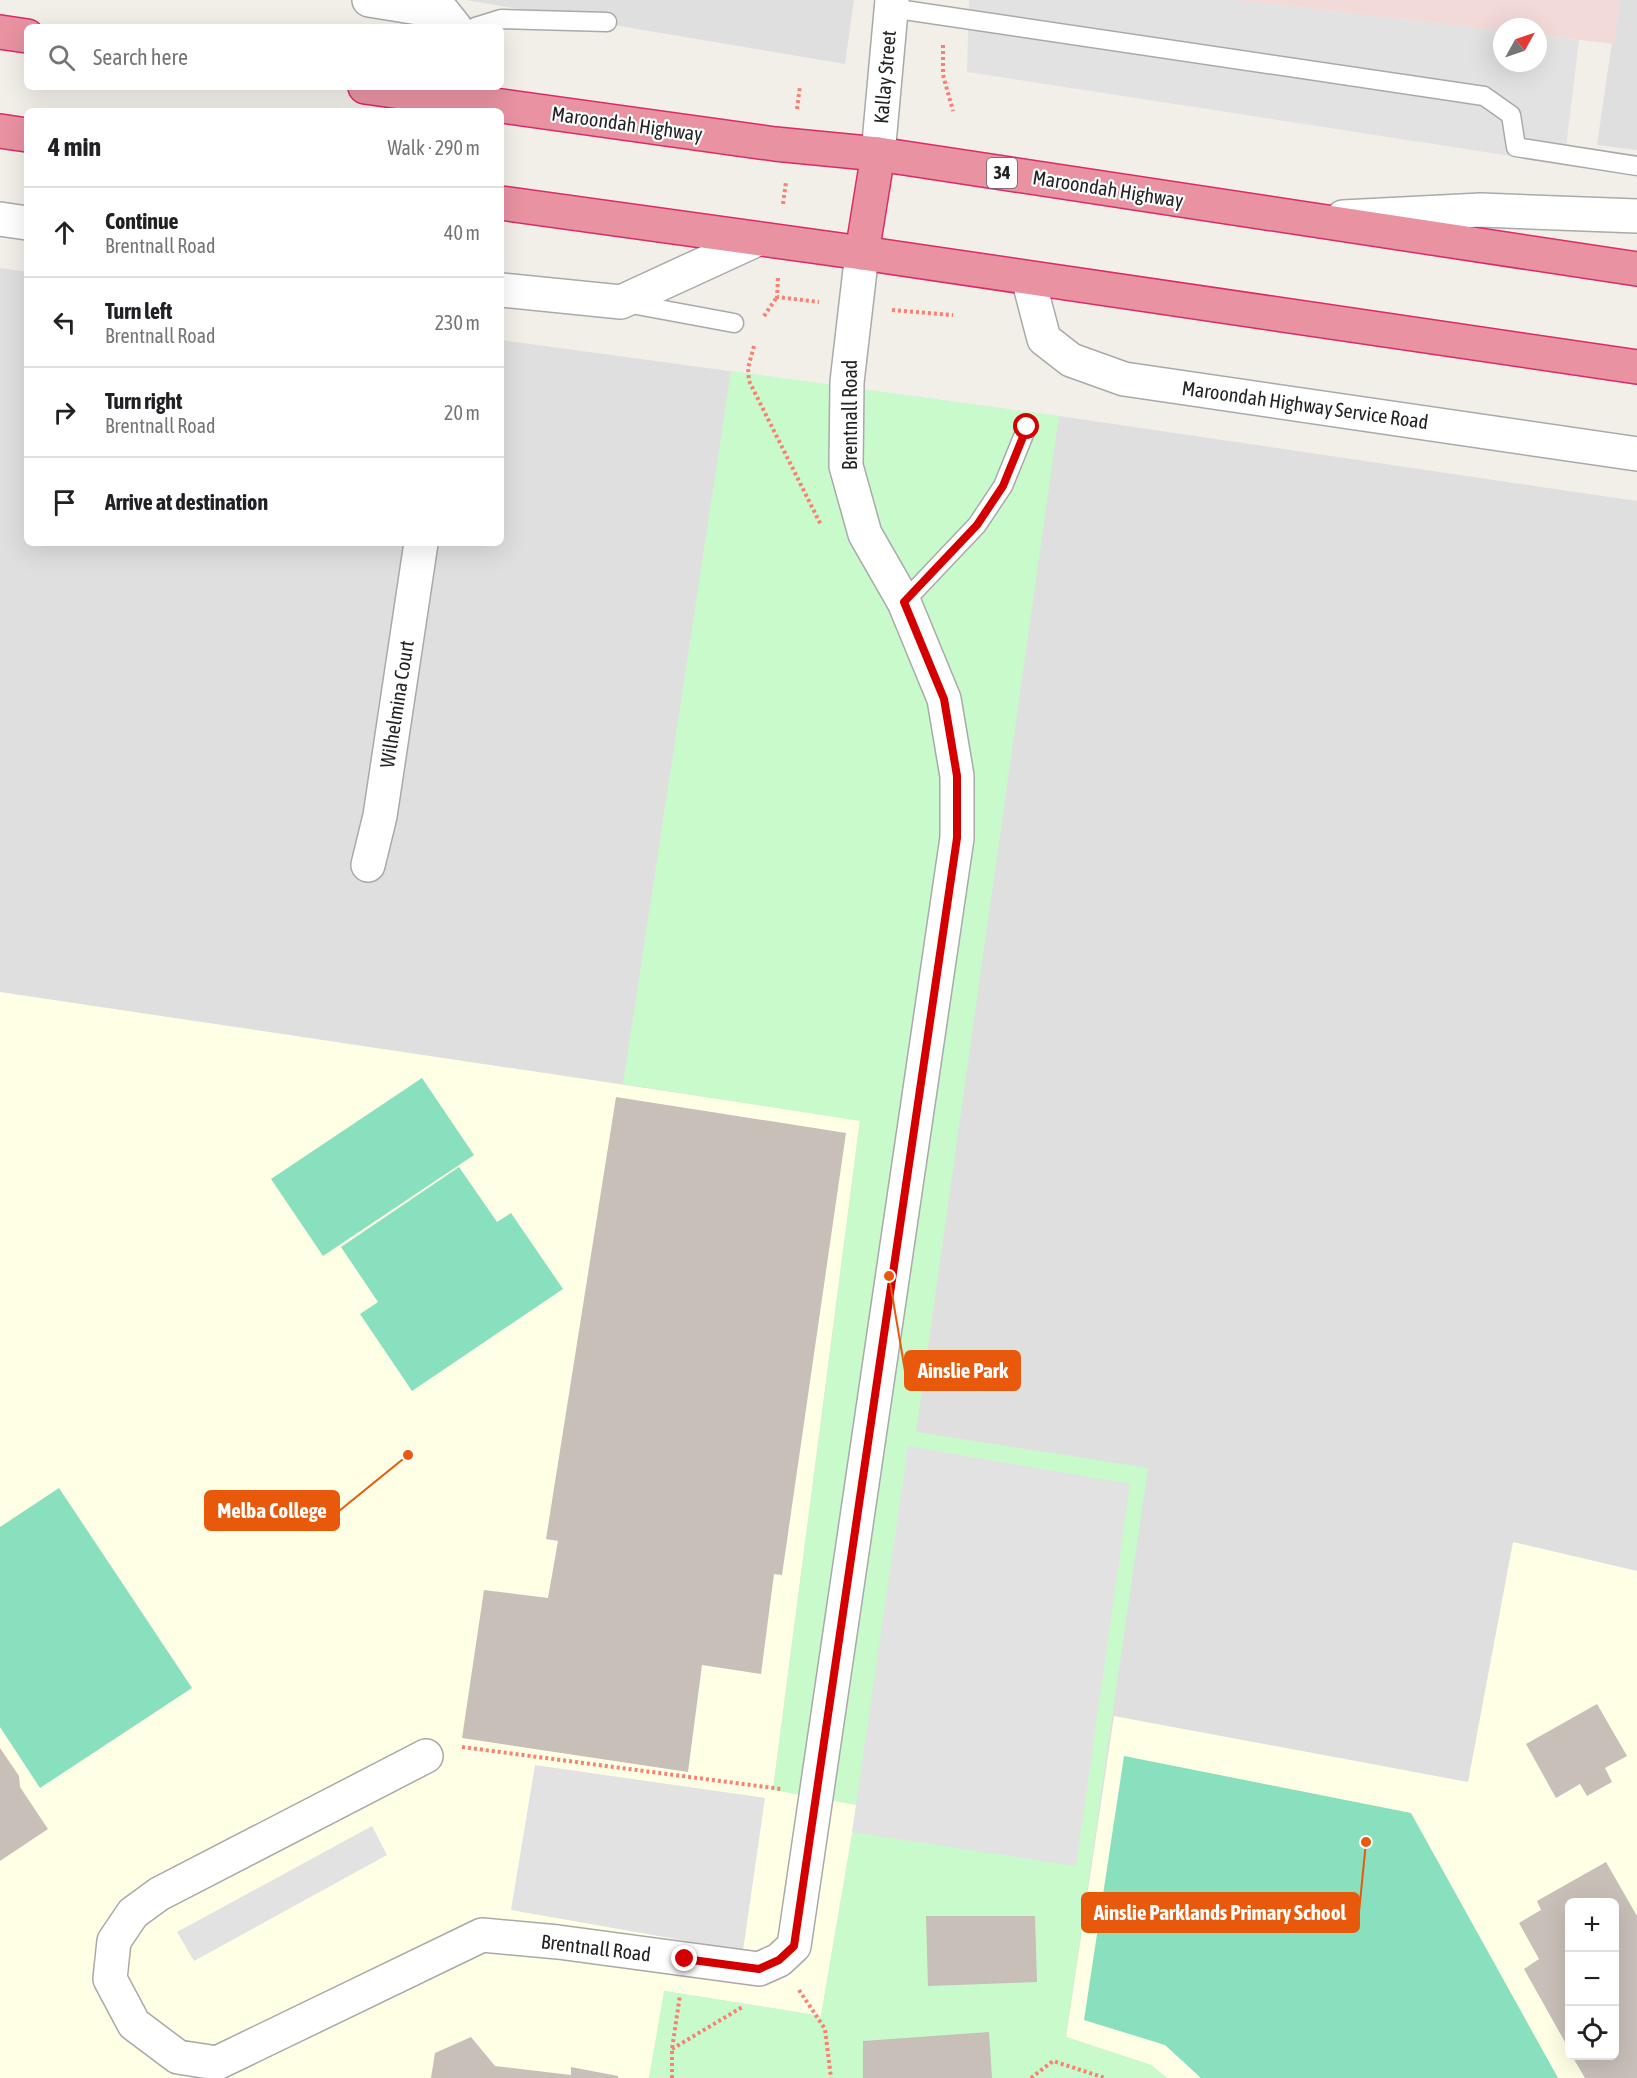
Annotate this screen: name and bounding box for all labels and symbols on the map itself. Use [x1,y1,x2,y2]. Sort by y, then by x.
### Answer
north arrow [1493,18,1547,72]
street label: Kallay Street [869,29,900,125]
street label: Maroondah Highway [550,102,704,145]
road number: 34 [987,158,1017,188]
street label: Maroondah Highway [1031,165,1185,212]
street label: Brentnall Road [838,360,861,470]
street label: Maroondah Highway Service Road [1180,376,1430,433]
route start [1013,413,1039,439]
street label: Wilhelmina Court [375,638,418,769]
callout: Ainslie Park [905,1351,1020,1390]
text: Ainslie Park [917,1358,1009,1382]
callout: Melba College [205,1491,339,1530]
text: Melba College [217,1498,327,1522]
callout: Ainslie Parklands Primary School [1082,1893,1359,1932]
text: Ainslie Parklands Primary School [1093,1900,1347,1924]
street label: Brentnall Road [540,1929,652,1966]
route end [671,1945,697,1971]

